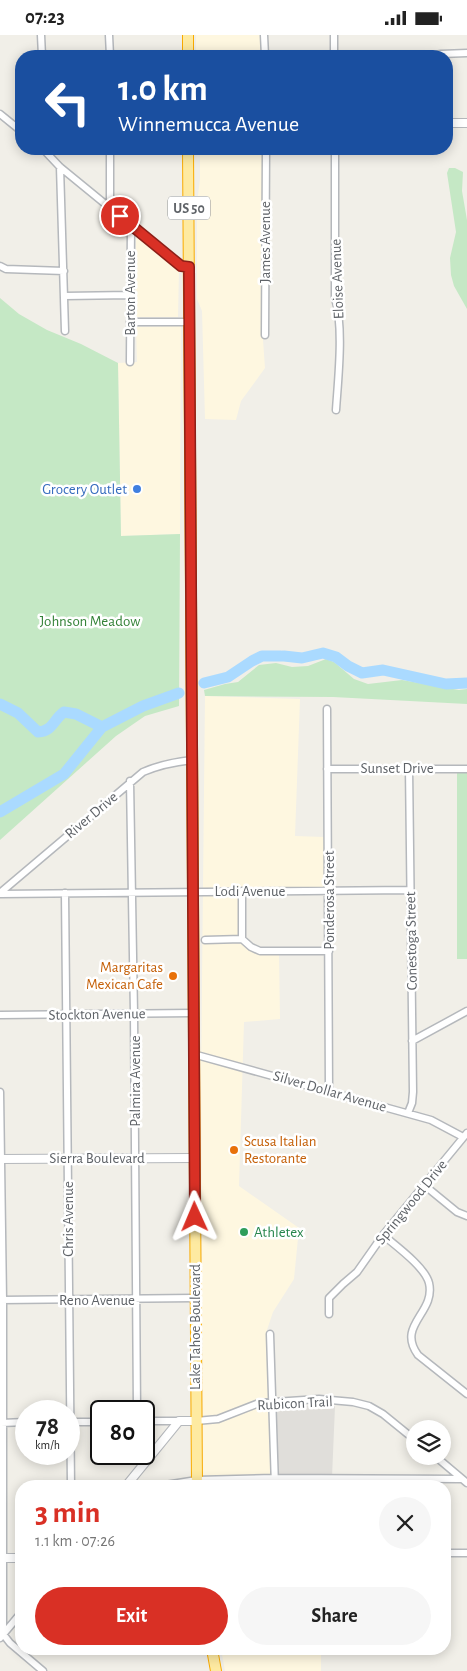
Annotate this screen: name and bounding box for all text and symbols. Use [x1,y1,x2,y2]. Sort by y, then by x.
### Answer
text: 07:23 [25,8,65,27]
icon: left [35,70,100,135]
text: 1.0 km [118,72,208,107]
text: Winnemucca Avenue [118,113,299,135]
pin [99,195,141,237]
road number: US 50 [168,197,210,219]
street label: James Avenue [258,201,273,283]
icon: arrive [106,202,134,230]
street label: Eloise Avenue [329,238,346,320]
street label: Barton Avenue [123,250,138,336]
place label: Grocery Outlet [42,482,127,497]
marker: Grocery Outlet [131,483,143,495]
park label: Johnson Meadow [40,614,140,629]
street label: Sunset Drive [360,761,434,776]
street label: River Drive [62,789,121,842]
street label: Ponderosa Street [322,850,337,950]
street label: Lodi Avenue [215,884,286,899]
street label: Conestoga Street [403,891,420,990]
place label: Margaritas Mexican Cafe [86,960,163,992]
marker: Margaritas Mexican Cafe [167,970,179,982]
street label: Stockton Avenue [48,1006,146,1023]
street label: Palmira Avenue [128,1035,143,1127]
street label: Silver Dollar Avenue [272,1068,388,1115]
place label: Scusa Italian Restorante [244,1134,317,1166]
marker: Scusa Italian Restorante [228,1144,240,1156]
street label: Sierra Boulevard [49,1151,145,1166]
street label: Springwood Drive [373,1157,450,1248]
street label: Chris Avenue [61,1181,76,1257]
position arrow [168,1190,220,1242]
place label: Athletex [254,1225,304,1240]
marker: Athletex [238,1226,250,1238]
street label: Lake Tahoe Boulevard [188,1264,203,1390]
street label: Reno Avenue [59,1293,135,1308]
street label: Rubicon Trail [257,1394,333,1413]
speed limit sign: 80 [90,1400,155,1465]
text: 78 [36,1414,59,1439]
map controls [406,1420,451,1465]
button: layers [406,1420,451,1465]
text: km/h [35,1439,60,1451]
button: close [379,1497,431,1549]
text: 3 min [35,1498,100,1528]
text: 1.1 km · 07:26 [35,1533,115,1549]
button: Exit [35,1587,228,1645]
button: Share [238,1587,431,1645]

